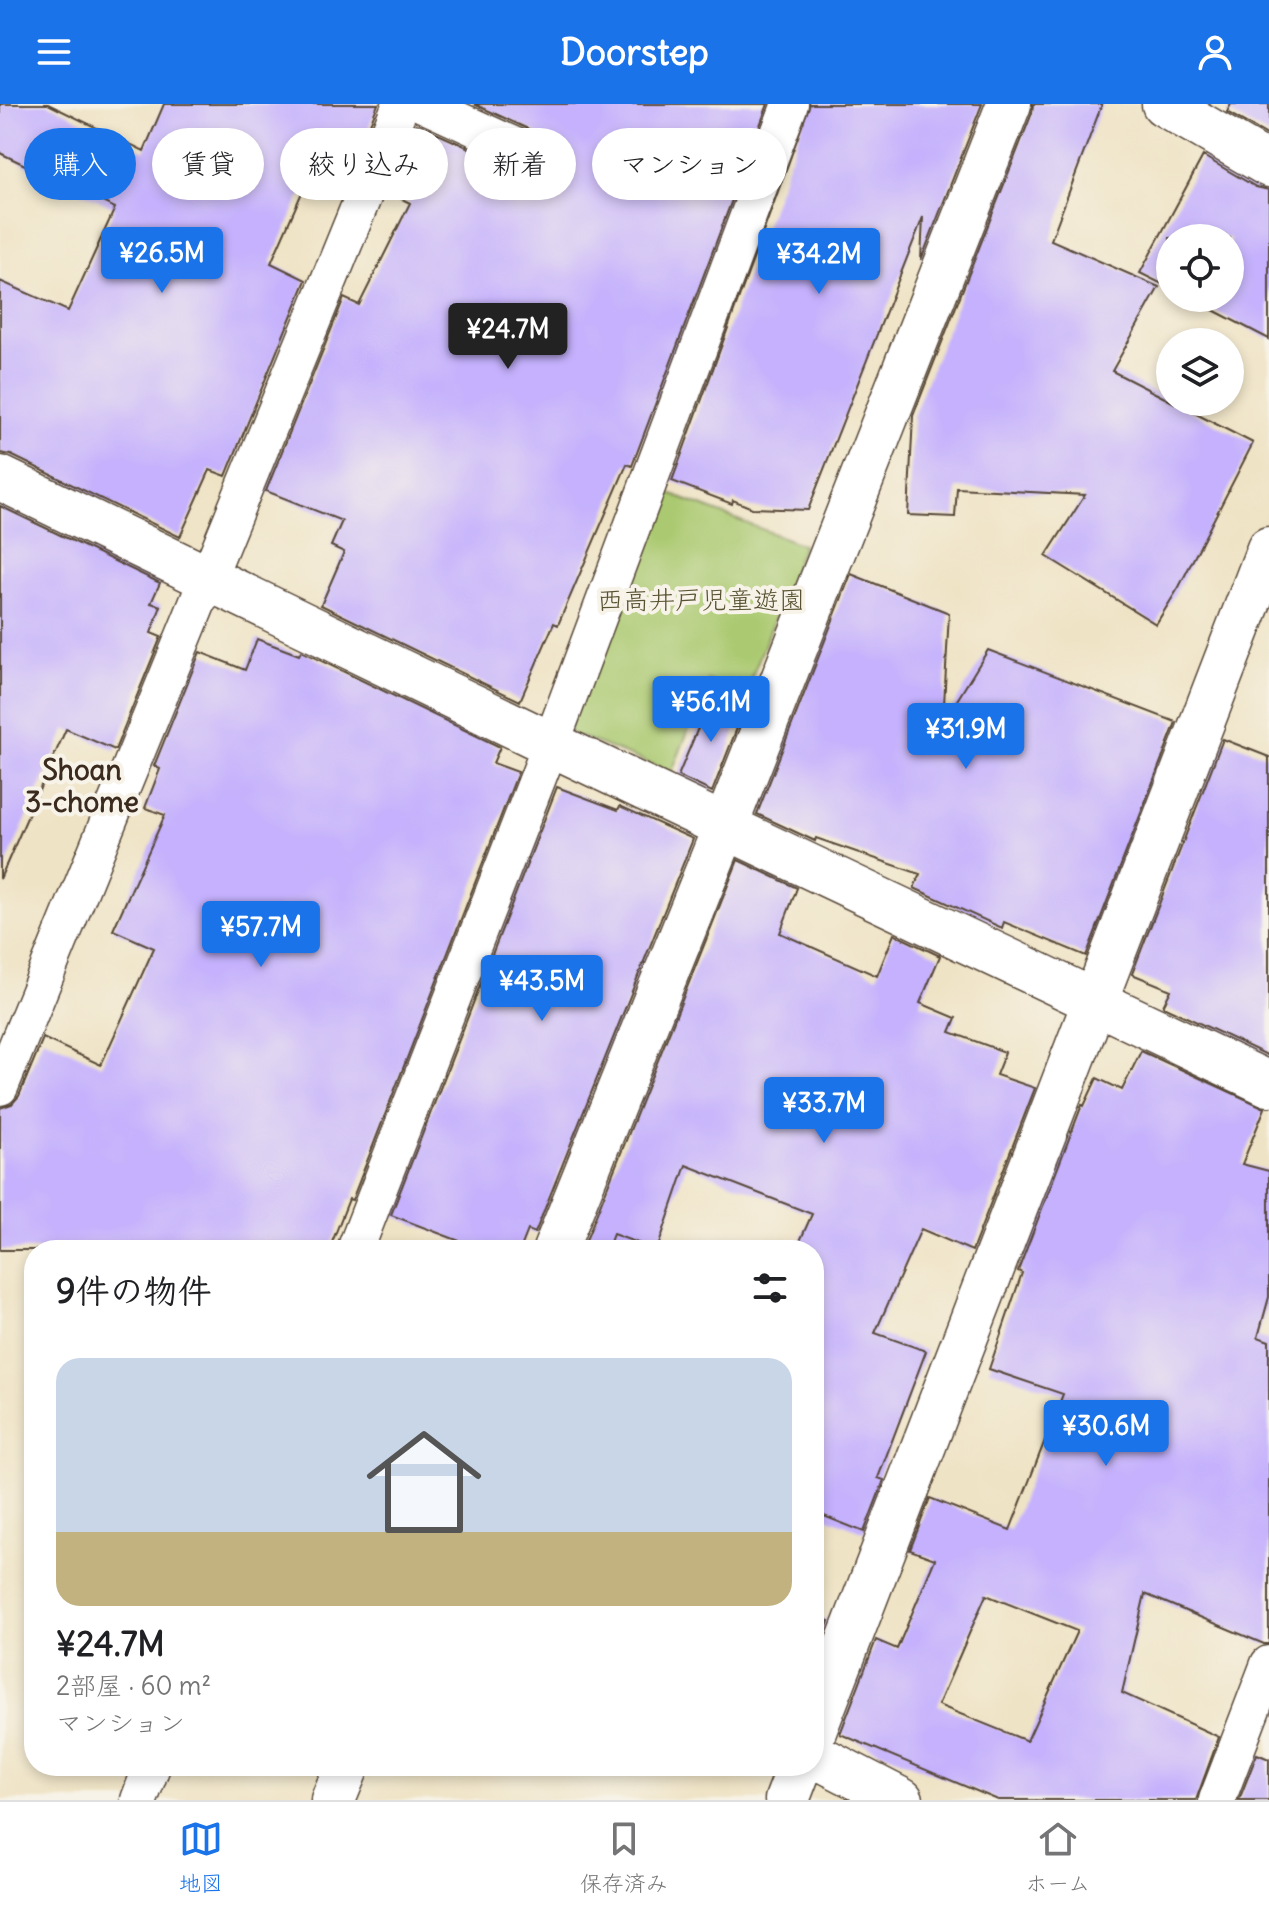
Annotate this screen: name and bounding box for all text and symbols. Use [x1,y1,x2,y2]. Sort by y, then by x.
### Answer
icon: menu [32,30,76,74]
text: Doorstep [560,30,709,75]
icon: person [1193,30,1237,74]
chip: 購入 [24,128,136,200]
chip: 賃貸 [152,128,264,200]
chip: 絞り込み [280,128,448,200]
chip: 新着 [464,128,576,200]
chip: マンション [592,128,787,200]
map controls [1156,224,1244,416]
button: locate [1156,224,1244,312]
pin: ¥26.5M [97,227,227,295]
pin: ¥34.2M [754,228,884,296]
text: ¥26.5M [119,236,205,269]
text: ¥34.2M [776,237,862,270]
pin: ¥24.7M [443,303,573,371]
text: ¥24.7M [466,312,550,345]
button: layers [1156,328,1244,416]
park label: 西高井戸児童遊園 [597,583,805,616]
pin: ¥56.1M [646,676,776,744]
text: ¥56.1M [671,685,751,718]
pin: ¥31.9M [901,703,1031,771]
text: ¥31.9M [925,712,1007,745]
district label: Shoan 3-chome [25,752,139,820]
pin: ¥57.7M [196,901,326,969]
text: ¥57.7M [220,910,302,943]
pin: ¥43.5M [477,955,607,1023]
text: ¥43.5M [499,964,585,997]
pin: ¥33.7M [759,1077,889,1145]
text: ¥33.7M [782,1086,866,1119]
icon: filters [748,1266,792,1310]
text: 9件の物件 [56,1269,212,1312]
pin: ¥30.6M [1041,1400,1171,1468]
text: ¥30.6M [1062,1409,1150,1442]
icon: home [352,1410,496,1554]
text: ¥24.7M [56,1622,165,1665]
text: 2部屋 · 60 m² [56,1669,211,1702]
text: マンション [56,1706,185,1739]
tab: 地図 [179,1817,223,1897]
tab: 保存済み [580,1817,668,1897]
tab: ホーム [1025,1817,1090,1897]

